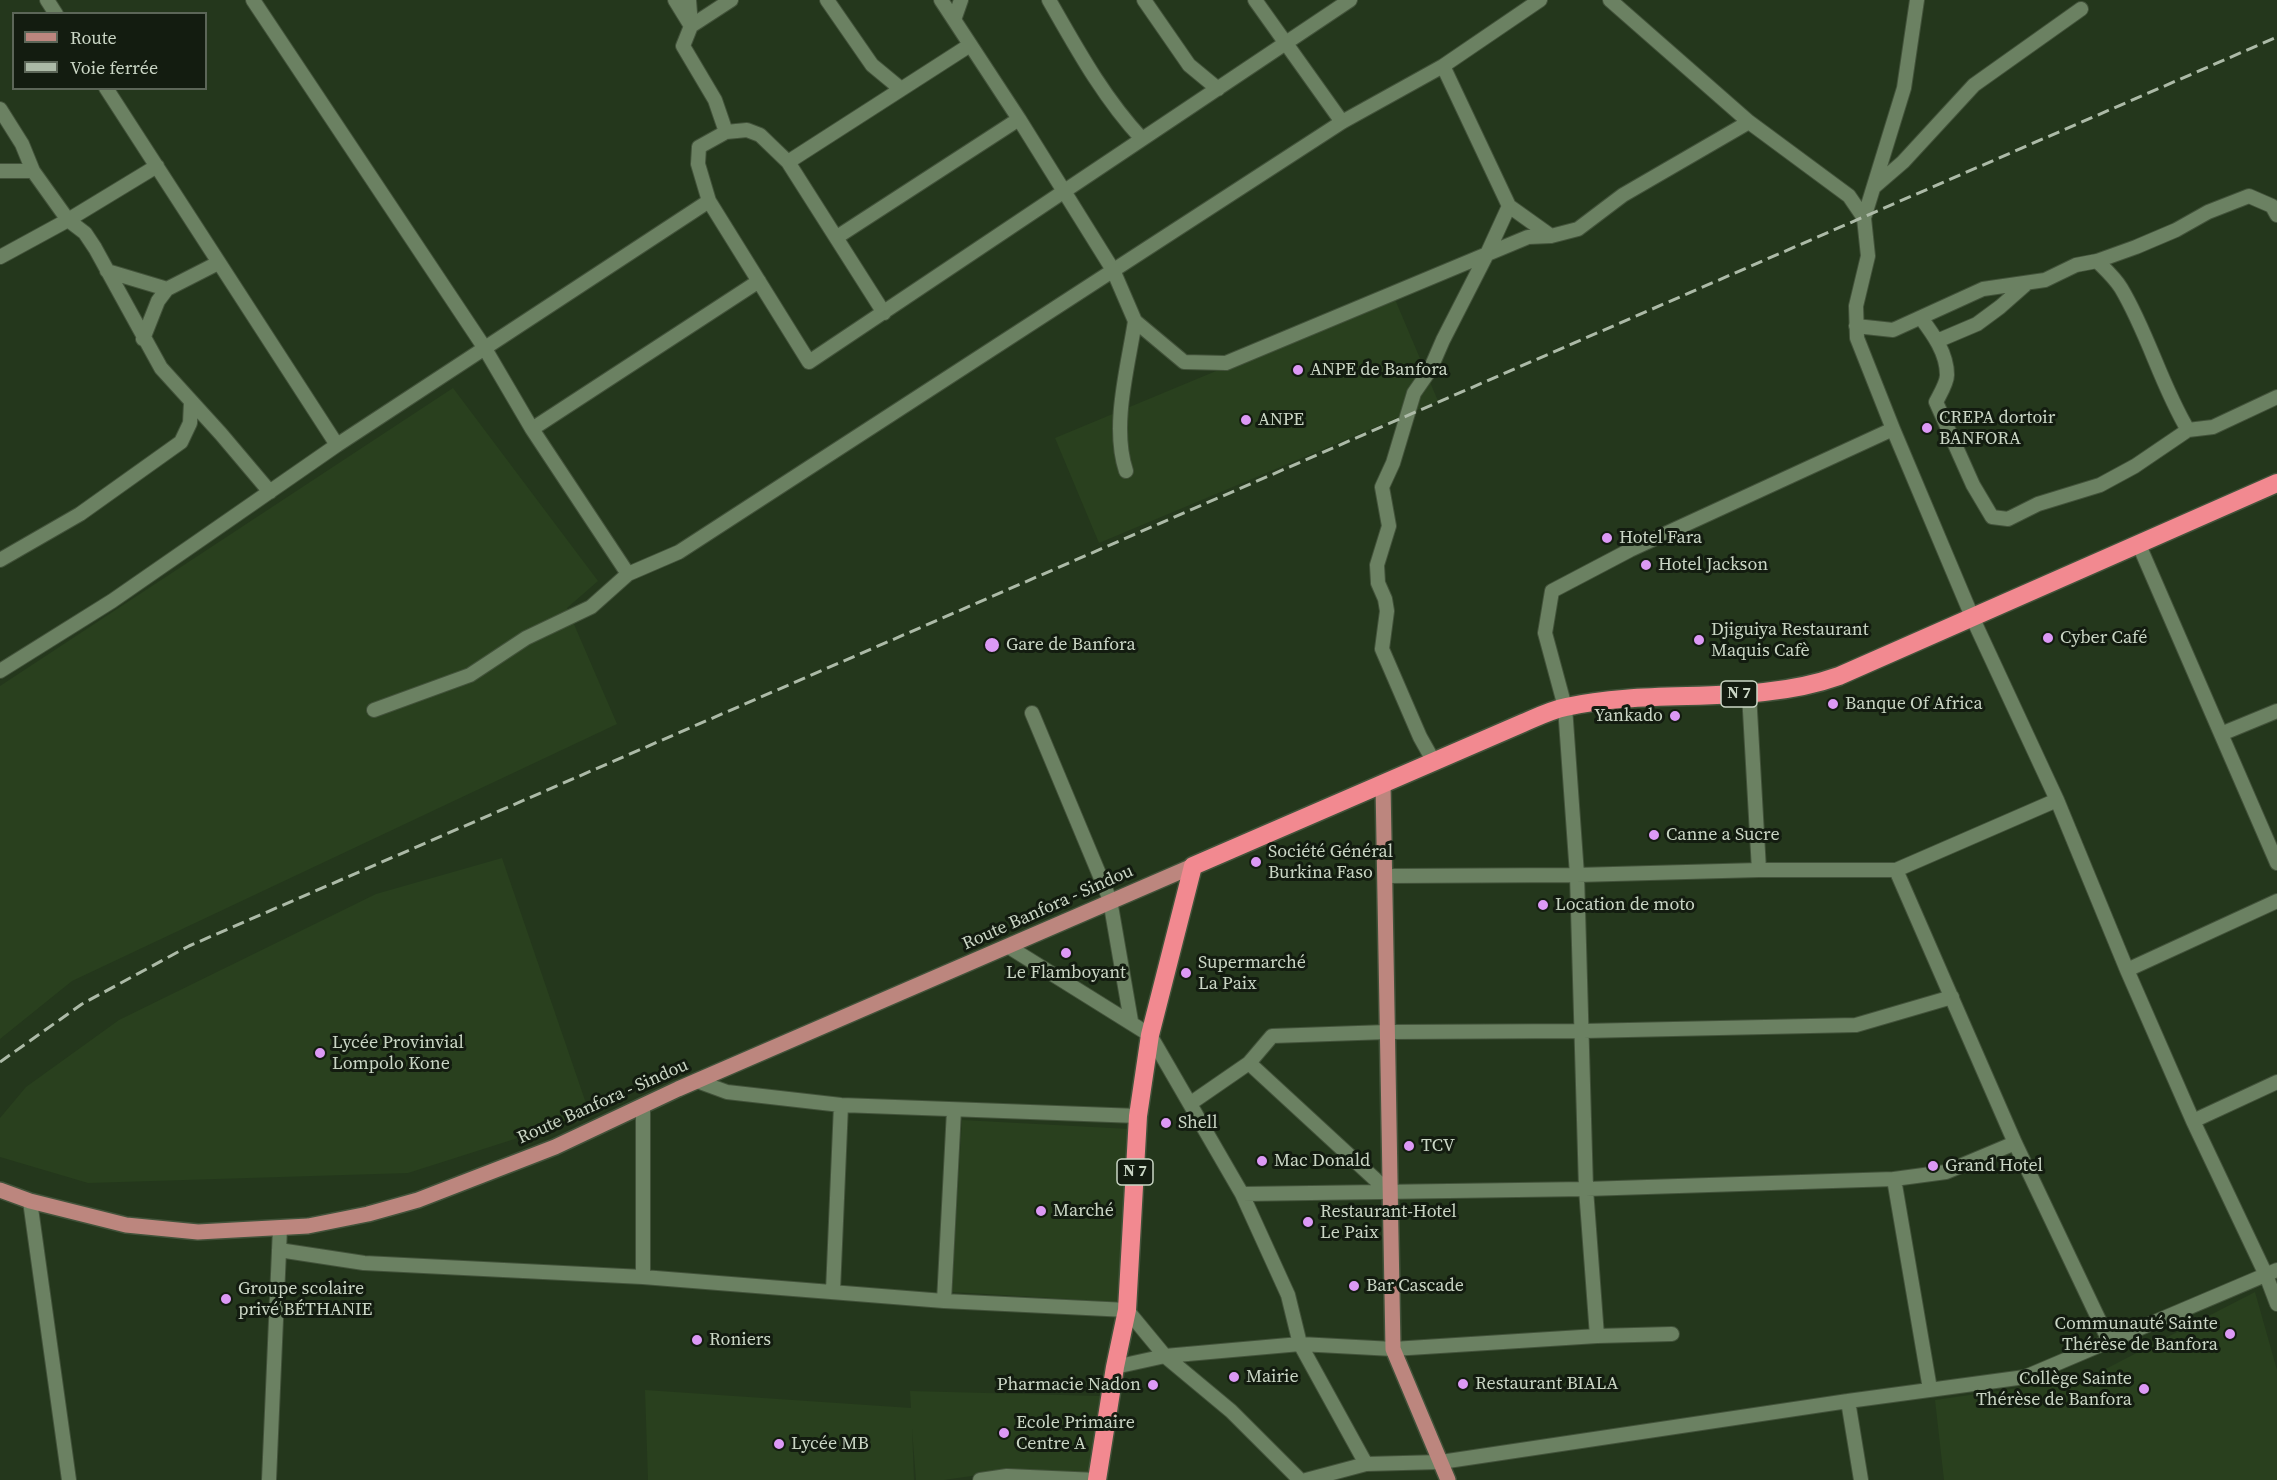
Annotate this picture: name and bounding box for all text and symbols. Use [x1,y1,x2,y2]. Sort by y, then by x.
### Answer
legend [12,12,207,90]
text: Route [70,25,117,50]
text: Voie ferrée [70,55,158,80]
place label: ANPE de Banfora [1310,359,1448,381]
marker: ANPE de Banfora [1291,363,1305,377]
place label: CREPA dortoir BANFORA [1939,407,2055,450]
place label: ANPE [1258,409,1304,431]
marker: ANPE [1239,413,1253,427]
marker: CREPA dortoir BANFORA [1920,421,1934,435]
place label: Hotel Fara [1619,527,1702,549]
marker: Hotel Fara [1600,531,1614,545]
place label: Hotel Jackson [1658,554,1768,576]
marker: Hotel Jackson [1639,558,1653,572]
place label: Djiguiya Restaurant Maquis Cafè [1711,619,1869,662]
place label: Cyber Café [2060,627,2147,649]
marker: Cyber Café [2041,631,2055,645]
marker: Djiguiya Restaurant Maquis Cafè [1692,633,1706,647]
place label: Gare de Banfora [1006,634,1136,656]
marker: Gare de Banfora [983,636,1001,654]
road number: N 7 [1721,681,1757,707]
place label: Banque Of Africa [1845,693,1983,715]
marker: Banque Of Africa [1826,697,1840,711]
place label: Yankado [1594,705,1663,727]
marker: Yankado [1668,709,1682,723]
place label: Canne a Sucre [1666,824,1780,846]
marker: Canne a Sucre [1647,828,1661,842]
place label: Société Général Burkina Faso [1268,841,1393,884]
marker: Société Général Burkina Faso [1249,855,1263,869]
street label: Route Banfora - Sindou [959,861,1137,955]
place label: Location de moto [1555,894,1695,916]
marker: Location de moto [1536,898,1550,912]
marker: Le Flamboyant [1059,946,1073,960]
place label: Supermarché La Paix [1198,952,1306,994]
place label: Le Flamboyant [1006,962,1126,984]
marker: Supermarché La Paix [1179,966,1193,980]
place label: Lycée Provinvial Lompolo Kone [332,1032,464,1074]
marker: Lycée Provinvial Lompolo Kone [313,1046,327,1060]
street label: Route Banfora - Sindou [514,1055,692,1149]
place label: Shell [1178,1112,1218,1134]
marker: Shell [1159,1116,1173,1130]
place label: TCV [1421,1135,1455,1157]
marker: TCV [1402,1139,1416,1153]
place label: Mac Donald [1274,1150,1370,1172]
marker: Mac Donald [1255,1154,1269,1168]
place label: Grand Hotel [1945,1155,2043,1177]
road number: N 7 [1117,1159,1153,1185]
marker: Grand Hotel [1926,1159,1940,1173]
place label: Marché [1053,1200,1114,1222]
place label: Restaurant-Hotel Le Paix [1320,1201,1457,1244]
marker: Marché [1034,1204,1048,1218]
marker: Restaurant-Hotel Le Paix [1301,1215,1315,1229]
place label: Bar Cascade [1366,1275,1464,1297]
place label: Groupe scolaire privé BÉTHANIE [238,1278,372,1320]
marker: Bar Cascade [1347,1279,1361,1293]
marker: Groupe scolaire privé BÉTHANIE [219,1292,233,1306]
place label: Communauté Sainte Thérèse de Banfora [2055,1313,2218,1356]
marker: Communauté Sainte Thérèse de Banfora [2223,1327,2237,1341]
place label: Roniers [709,1329,771,1351]
marker: Roniers [690,1333,704,1347]
place label: Mairie [1246,1366,1299,1388]
place label: Collège Sainte Thérèse de Banfora [1976,1368,2132,1410]
marker: Mairie [1227,1370,1241,1384]
place label: Restaurant BIALA [1475,1373,1618,1395]
place label: Pharmacie Nadon [997,1374,1141,1396]
marker: Restaurant BIALA [1456,1377,1470,1391]
marker: Pharmacie Nadon [1146,1378,1160,1392]
marker: Collège Sainte Thérèse de Banfora [2137,1382,2151,1396]
place label: Ecole Primaire Centre A [1016,1412,1135,1454]
marker: Ecole Primaire Centre A [997,1426,1011,1440]
place label: Lycée MB [791,1433,869,1455]
marker: Lycée MB [772,1437,786,1451]

